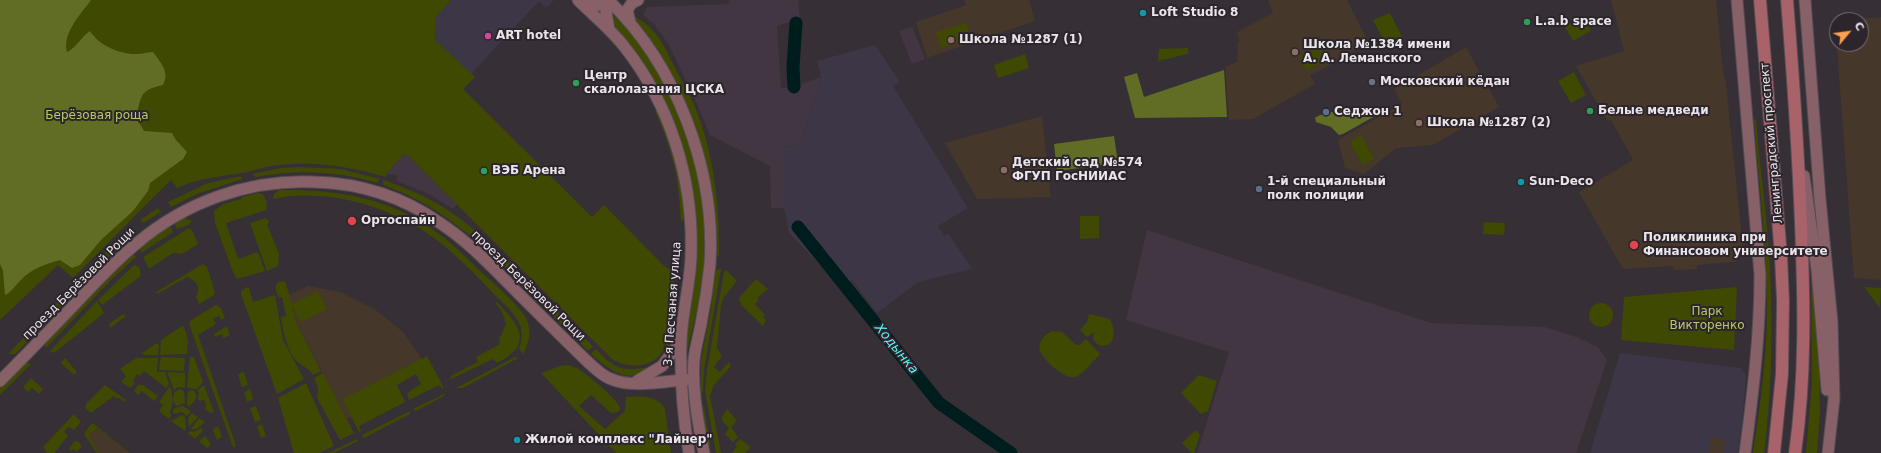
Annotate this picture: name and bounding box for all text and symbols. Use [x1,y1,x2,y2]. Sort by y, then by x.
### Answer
place label: Loft Studio 8 [1151,6,1238,20]
marker: Loft Studio 8 [1138,8,1148,18]
north arrow [1829,12,1869,52]
place label: L.a.b space [1535,15,1612,29]
marker: L.a.b space [1522,17,1532,27]
text: С [1851,20,1867,33]
place label: ART hotel [496,29,561,43]
marker: ART hotel [483,31,493,41]
place label: Школа №1287 (1) [959,33,1083,47]
marker: Школа №1287 (1) [946,35,956,45]
place label: Школа №1384 имени А. А. Леманского [1303,38,1450,66]
marker: Школа №1384 имени А. А. Леманского [1290,47,1300,57]
street label: Ленинградский проспект [1758,62,1786,224]
place label: Центр скалолазания ЦСКА [584,69,724,97]
place label: Московский кёдан [1380,75,1510,89]
marker: Московский кёдан [1367,77,1377,87]
marker: Центр скалолазания ЦСКА [571,78,581,88]
place label: Белые медведи [1598,104,1709,118]
place label: Седжон 1 [1334,105,1402,119]
marker: Белые медведи [1585,106,1595,116]
marker: Седжон 1 [1321,107,1331,117]
park label: Берёзовая роща [45,109,149,123]
place label: Школа №1287 (2) [1427,116,1551,130]
marker: Школа №1287 (2) [1414,118,1424,128]
place label: Детский сад №574 ФГУП ГосНИИАС [1012,156,1143,184]
place label: ВЭБ Арена [492,164,566,178]
marker: Детский сад №574 ФГУП ГосНИИАС [999,165,1009,175]
marker: ВЭБ Арена [479,166,489,176]
place label: 1-й специальный полк полиции [1267,175,1386,203]
place label: Sun-Deco [1529,175,1593,189]
marker: Sun-Deco [1516,177,1526,187]
marker: 1-й специальный полк полиции [1254,184,1264,194]
place label: Ортоспайн [361,214,435,228]
marker: Ортоспайн [346,215,358,227]
street label: проезд Берёзовой Рощи [20,225,138,343]
street label: проезд Берёзовой Рощи [468,228,588,344]
place label: Поликлиника при Финансовом университете [1643,231,1828,259]
marker: Поликлиника при Финансовом университете [1628,239,1640,251]
street label: 3-я Песчаная улица [661,241,685,367]
park label: Парк Викторенко [1669,305,1745,333]
water label: Ходынка [871,321,921,377]
place label: Жилой комплекс "Лайнер" [525,433,713,447]
marker: Жилой комплекс "Лайнер" [512,435,522,445]

